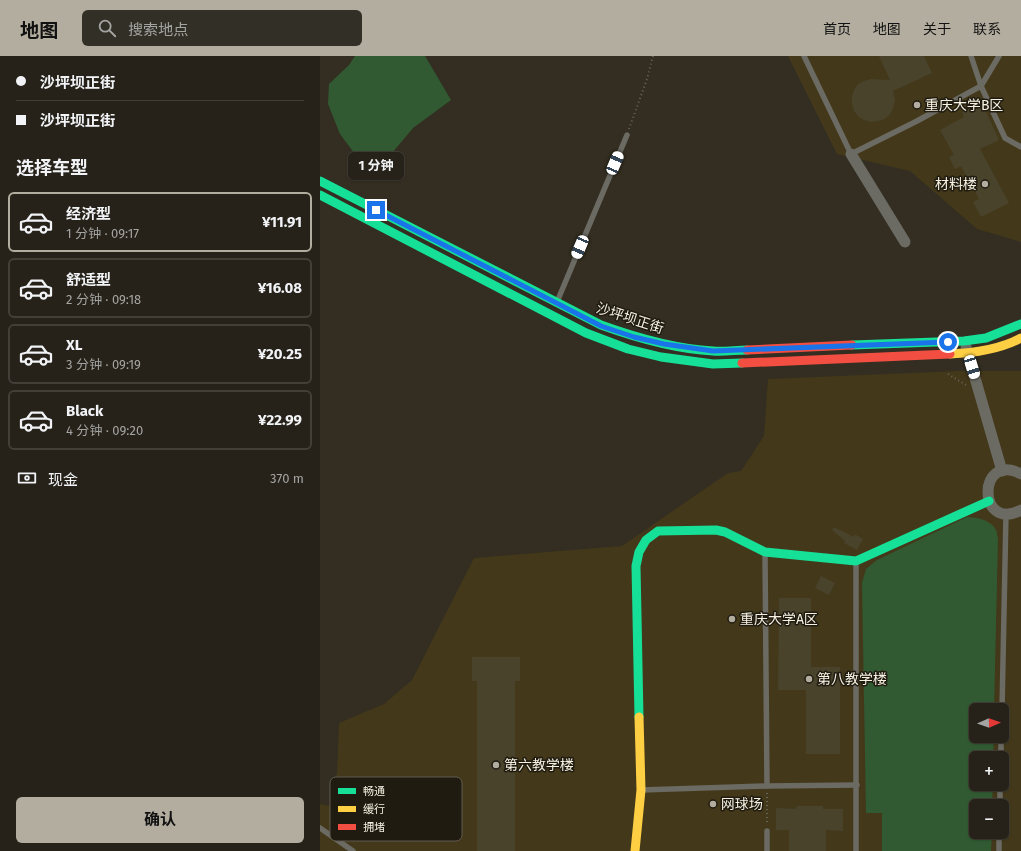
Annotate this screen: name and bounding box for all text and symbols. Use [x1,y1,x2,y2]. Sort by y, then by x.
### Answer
search box [82,10,362,46]
icon: search [96,17,118,39]
text: 地图 [20,19,58,42]
text: 搜索地点 [128,21,188,39]
text: 首页 [823,21,851,38]
text: 地图 [873,21,901,38]
text: 关于 [923,21,951,38]
text: 联系 [973,21,1001,38]
text: 沙坪坝正街 [40,74,115,92]
place label: 重庆大学B区 [925,97,1004,114]
marker: 重庆大学B区 [912,100,922,110]
text: 沙坪坝正街 [40,112,115,130]
car [605,150,625,176]
callout: 1 分钟 [348,152,404,180]
text: 选择车型 [16,157,88,179]
text: 1 分钟 [358,158,394,173]
place label: 材料楼 [935,176,977,193]
marker: 材料楼 [980,179,990,189]
route end [367,201,385,219]
icon: car [18,204,54,240]
text: 经济型 [66,205,111,223]
text: ¥11.91 [262,213,302,231]
text: 1 分钟 · 09:17 [66,226,139,241]
car [570,234,590,260]
icon: car [18,270,54,306]
text: 舒适型 [66,271,111,289]
text: ¥16.08 [258,279,302,297]
text: 2 分钟 · 09:18 [66,292,141,307]
street label: 沙坪坝正街 [594,300,666,337]
route start [939,333,957,351]
icon: car [18,336,54,372]
text: XL [66,336,82,354]
text: ¥20.25 [258,345,302,363]
car [963,354,981,380]
text: 3 分钟 · 09:19 [66,357,141,372]
icon: car [18,402,54,438]
text: Black [66,402,103,420]
text: ¥22.99 [258,411,302,429]
text: 4 分钟 · 09:20 [66,423,143,438]
icon: cash [16,467,38,489]
text: 现金 [48,471,78,489]
text: 370 m [270,471,304,486]
place label: 重庆大学A区 [740,611,818,628]
marker: 重庆大学A区 [727,614,737,624]
place label: 第八教学楼 [817,671,887,688]
marker: 第八教学楼 [804,674,814,684]
north arrow [969,703,1009,743]
map controls [969,703,1009,839]
button: + [969,751,1009,791]
place label: 第六教学楼 [504,757,574,774]
marker: 第六教学楼 [491,760,501,770]
legend [330,777,462,841]
text: 畅通 [363,785,385,798]
place label: 网球场 [721,796,763,813]
button: 确认 [16,797,304,843]
marker: 网球场 [708,799,718,809]
button: − [969,799,1009,839]
text: 缓行 [363,803,385,816]
text: 拥堵 [363,821,385,834]

